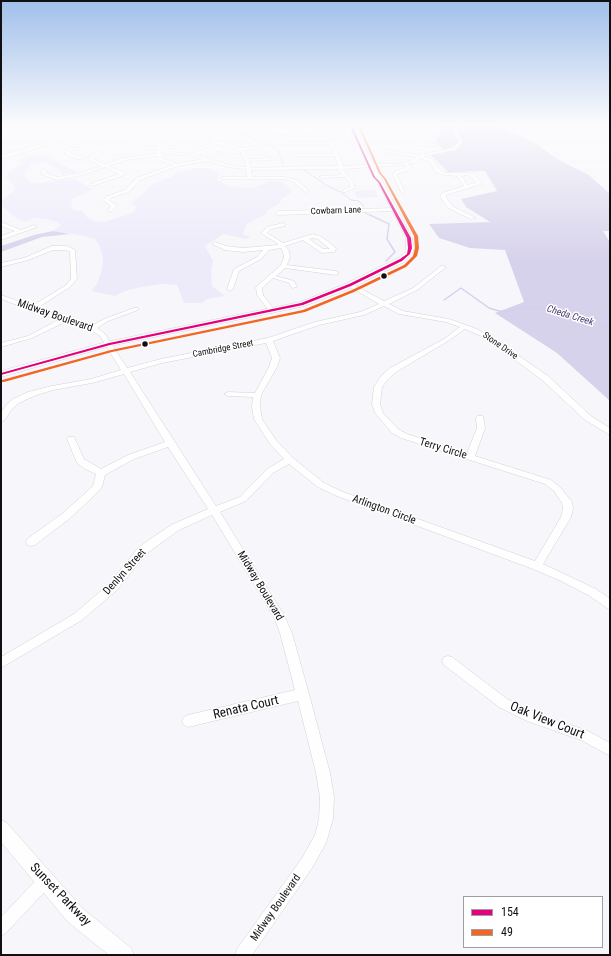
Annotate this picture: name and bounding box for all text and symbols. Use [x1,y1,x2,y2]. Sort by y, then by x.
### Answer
street label: Cowbarn Lane [311,205,361,217]
unlabelled marker [379,271,389,281]
street label: Midway Boulevard [16,297,94,335]
water label: Cheda Creek [545,303,595,329]
street label: Stone Drive [480,330,520,362]
street label: Cambridge Street [192,338,254,360]
unlabelled marker [140,339,150,349]
street label: Terry Circle [418,436,468,462]
street label: Arlington Circle [350,492,418,528]
street label: Denlyn Street [101,546,149,598]
street label: Midway Boulevard [234,549,286,623]
street label: Renata Court [212,693,280,723]
street label: Oak View Court [507,699,587,743]
street label: Sunset Parkway [26,860,94,930]
street label: Midway Boulevard [248,872,304,944]
legend [463,896,603,948]
text: 154 [501,905,519,919]
text: 49 [501,925,513,939]

